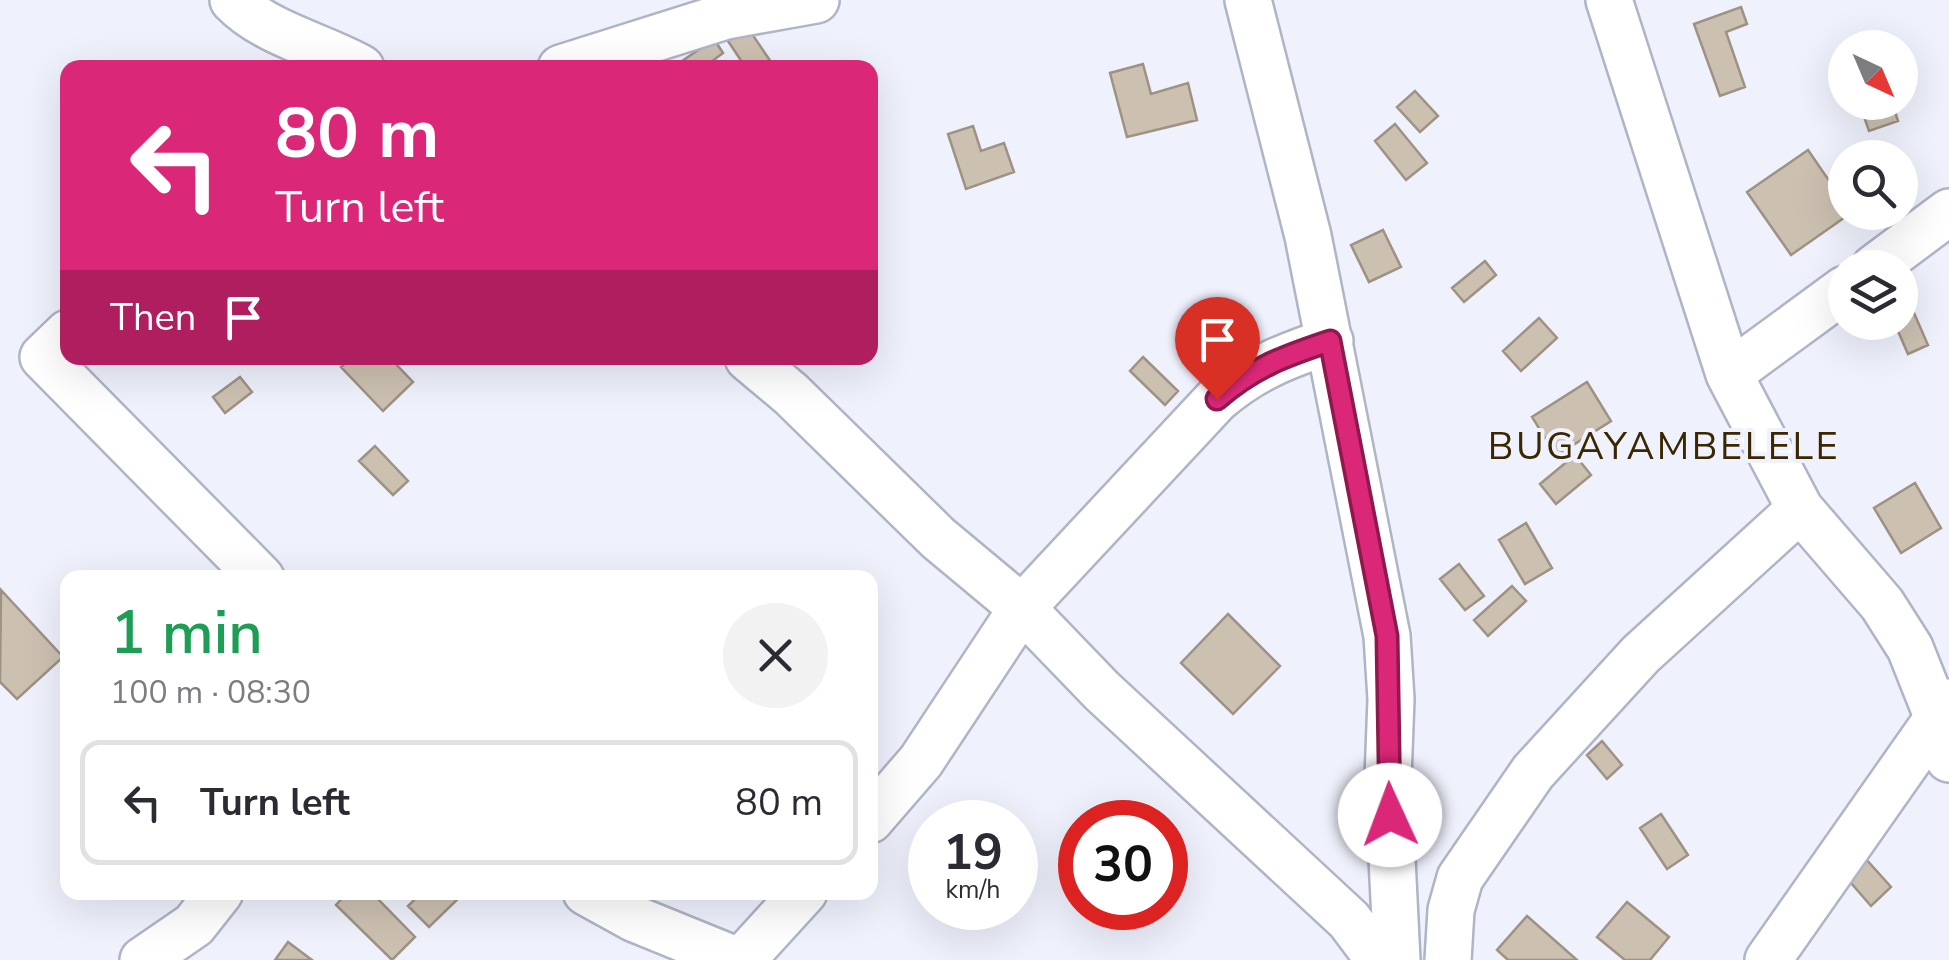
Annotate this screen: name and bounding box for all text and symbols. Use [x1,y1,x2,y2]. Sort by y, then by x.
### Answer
north arrow [1828,30,1918,120]
map controls [1828,30,1918,340]
text: 80 m [275,86,439,182]
icon: left [110,100,240,230]
button: search [1828,140,1918,230]
text: Turn left [275,177,444,238]
button: layers [1828,250,1918,340]
icon: arrive [216,290,271,345]
text: Then [110,292,196,343]
pin [1175,297,1260,400]
icon: arrive [1190,312,1245,367]
district label: BUGAYAMBELELE [1488,421,1840,472]
text: 1 min [110,592,263,674]
button: close [723,603,828,708]
text: 100 m · 08:30 [110,671,311,714]
position arrow [1338,763,1442,867]
icon: left [115,775,170,830]
text: Turn left [200,777,350,828]
text: 80 m [735,777,823,828]
speed limit sign: 30 [1058,800,1188,930]
text: 19 [943,818,1003,887]
text: km/h [945,873,1001,907]

